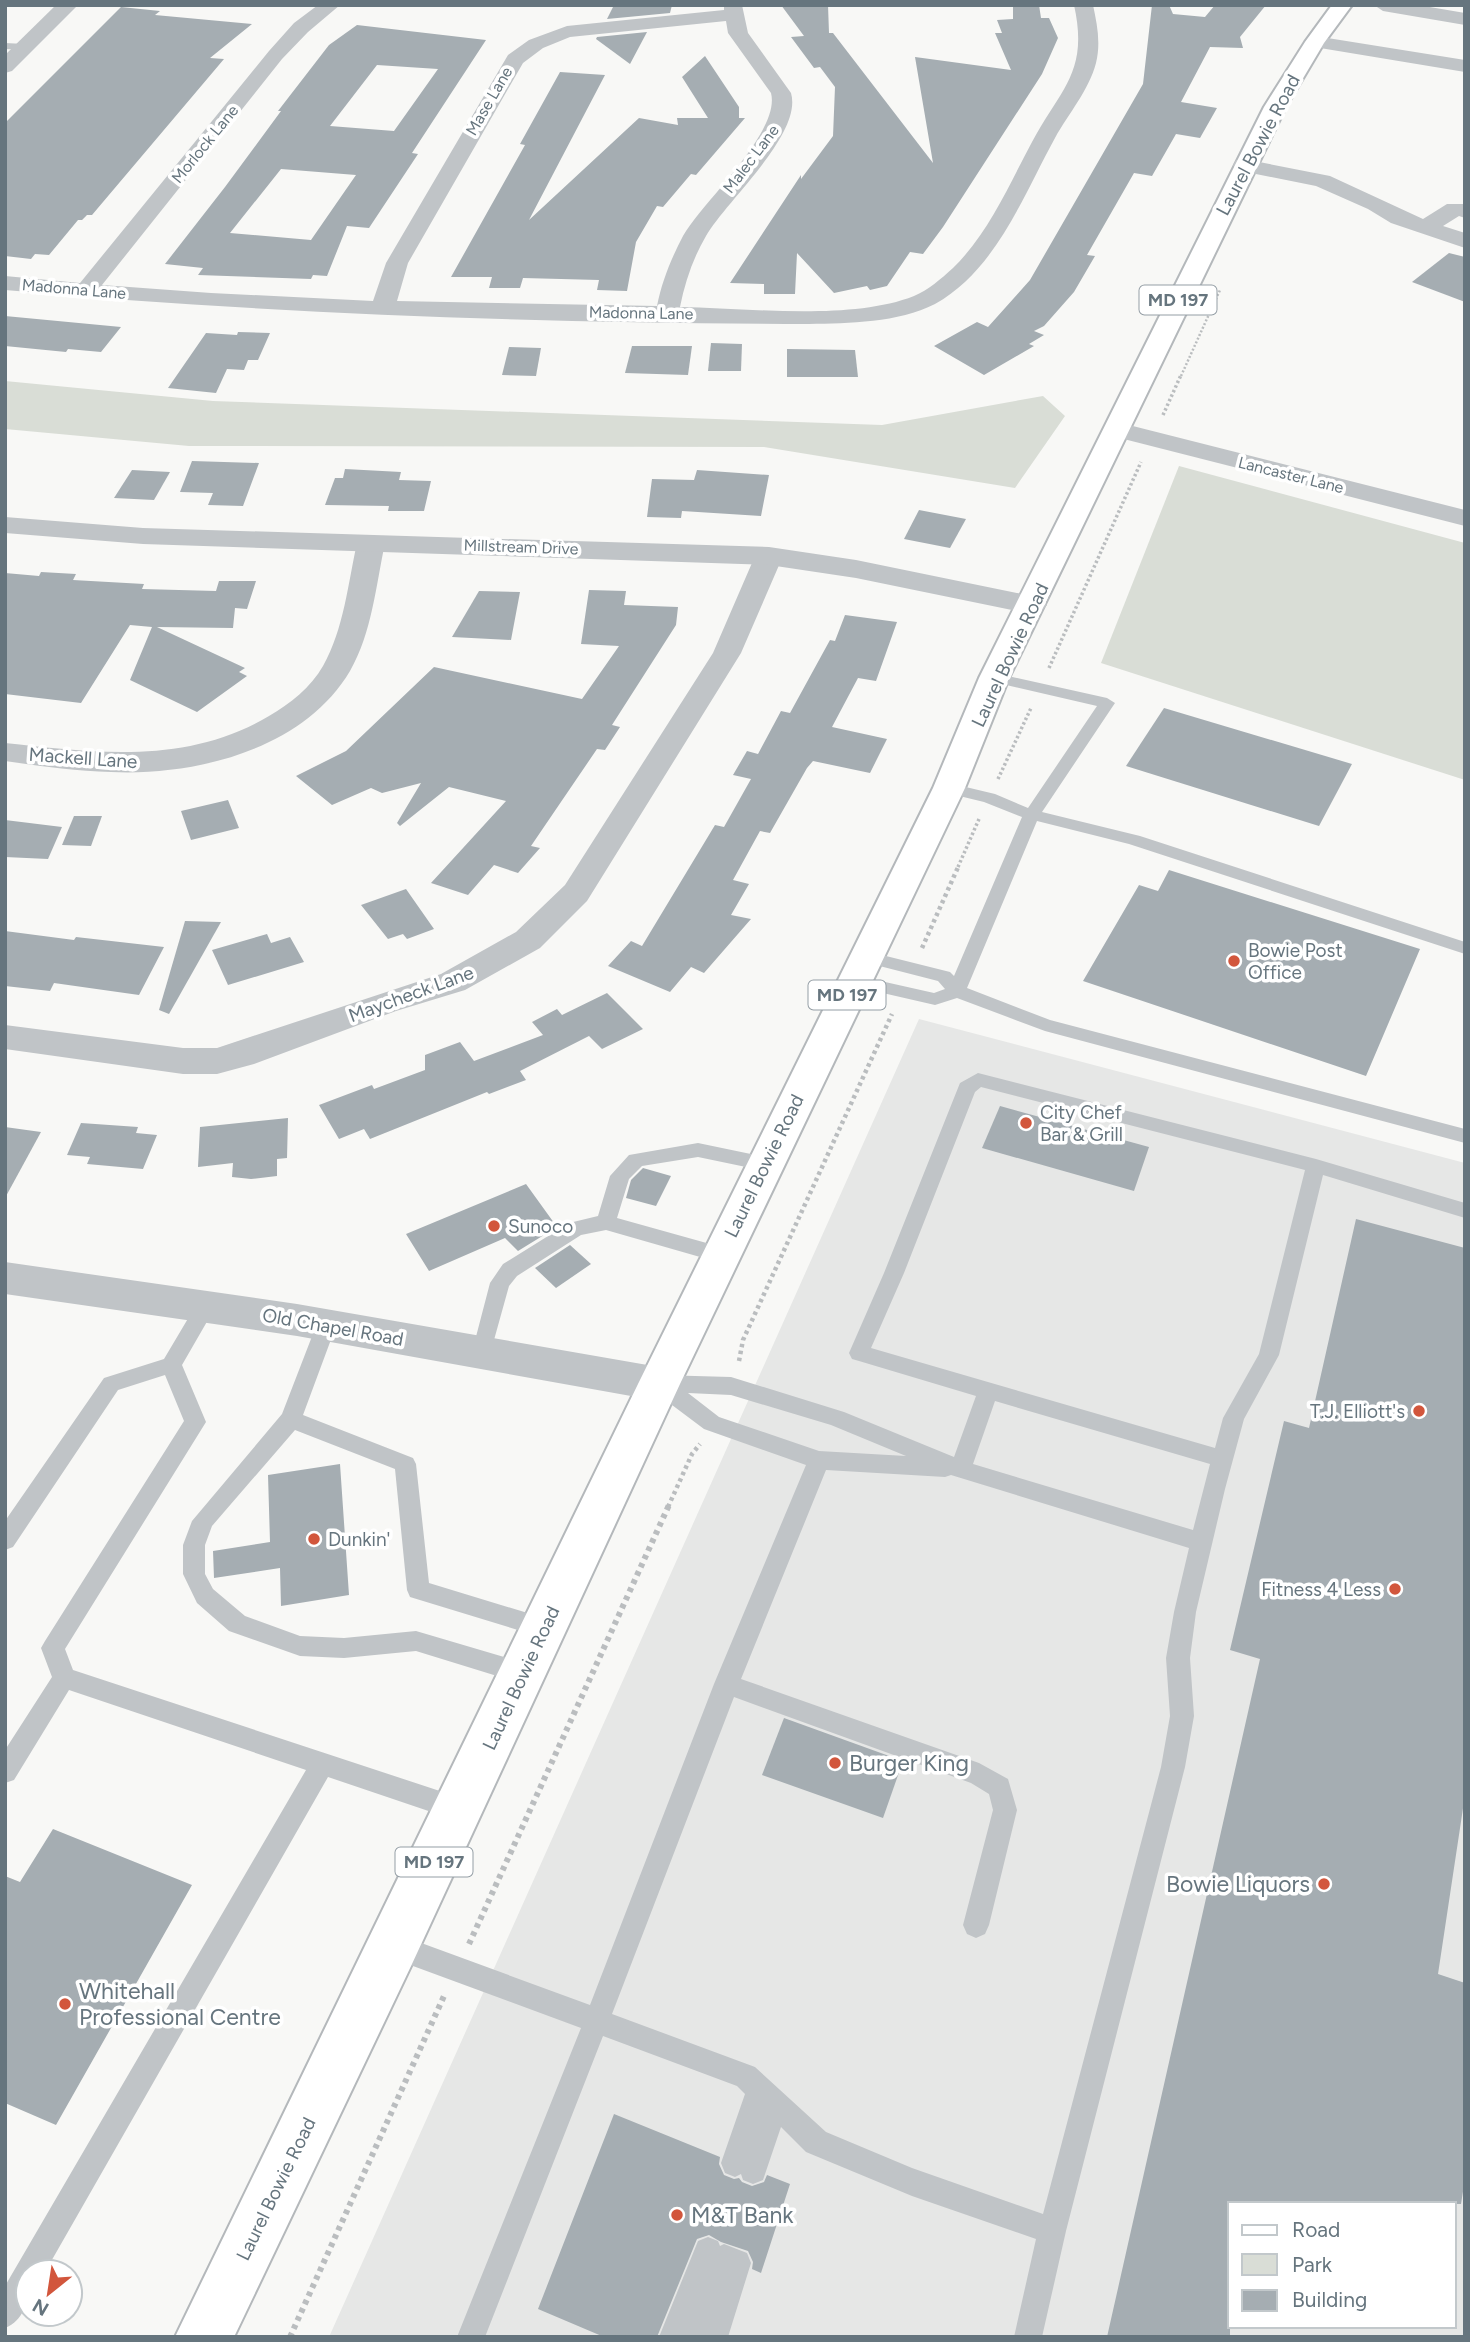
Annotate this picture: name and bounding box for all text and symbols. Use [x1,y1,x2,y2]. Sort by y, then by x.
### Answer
street label: Mase Lane [462,63,516,139]
street label: Laurel Bowie Road [1211,71,1305,219]
street label: Morlock Lane [168,101,243,187]
street label: Malec Lane [719,121,783,197]
street label: Madonna Lane [21,275,127,303]
road number: MD 197 [1140,286,1216,314]
street label: Madonna Lane [589,303,694,323]
street label: Lancaster Lane [1236,453,1346,497]
street label: Millstream Drive [463,536,579,559]
street label: Laurel Bowie Road [967,579,1053,731]
street label: Mackell Lane [28,743,138,773]
place label: Bowie Post Office [1248,939,1343,984]
marker: Bowie Post Office [1226,953,1242,969]
street label: Maycheck Lane [345,961,477,1027]
road number: MD 197 [808,980,886,1010]
street label: Laurel Bowie Road [719,1091,809,1241]
place label: City Chef Bar & Grill [1040,1101,1123,1146]
marker: City Chef Bar & Grill [1018,1115,1034,1131]
place label: Sunoco [508,1215,573,1238]
marker: Sunoco [486,1218,502,1234]
street label: Old Chapel Road [261,1303,405,1351]
place label: T.J. Elliott's [1310,1400,1405,1423]
marker: T.J. Elliott's [1411,1403,1427,1419]
place label: Dunkin' [328,1528,390,1551]
marker: Dunkin' [306,1531,322,1547]
place label: Fitness 4 Less [1261,1578,1381,1601]
marker: Fitness 4 Less [1387,1581,1403,1597]
street label: Laurel Bowie Road [478,1602,564,1754]
place label: Burger King [849,1749,969,1777]
marker: Burger King [827,1755,843,1771]
road number: MD 197 [396,1848,472,1876]
place label: Bowie Liquors [1166,1870,1310,1898]
marker: Bowie Liquors [1316,1876,1332,1892]
place label: Whitehall Professional Centre [79,1977,281,2031]
marker: Whitehall Professional Centre [57,1996,73,2012]
street label: Laurel Bowie Road [231,2114,321,2264]
place label: M&T Bank [691,2201,794,2229]
legend [1228,2202,1456,2328]
marker: M&T Bank [669,2207,685,2223]
text: Road [1292,2217,1340,2242]
text: Park [1292,2252,1333,2277]
north arrow [14,2258,84,2328]
text: Building [1292,2287,1367,2312]
text: N [29,2294,53,2321]

